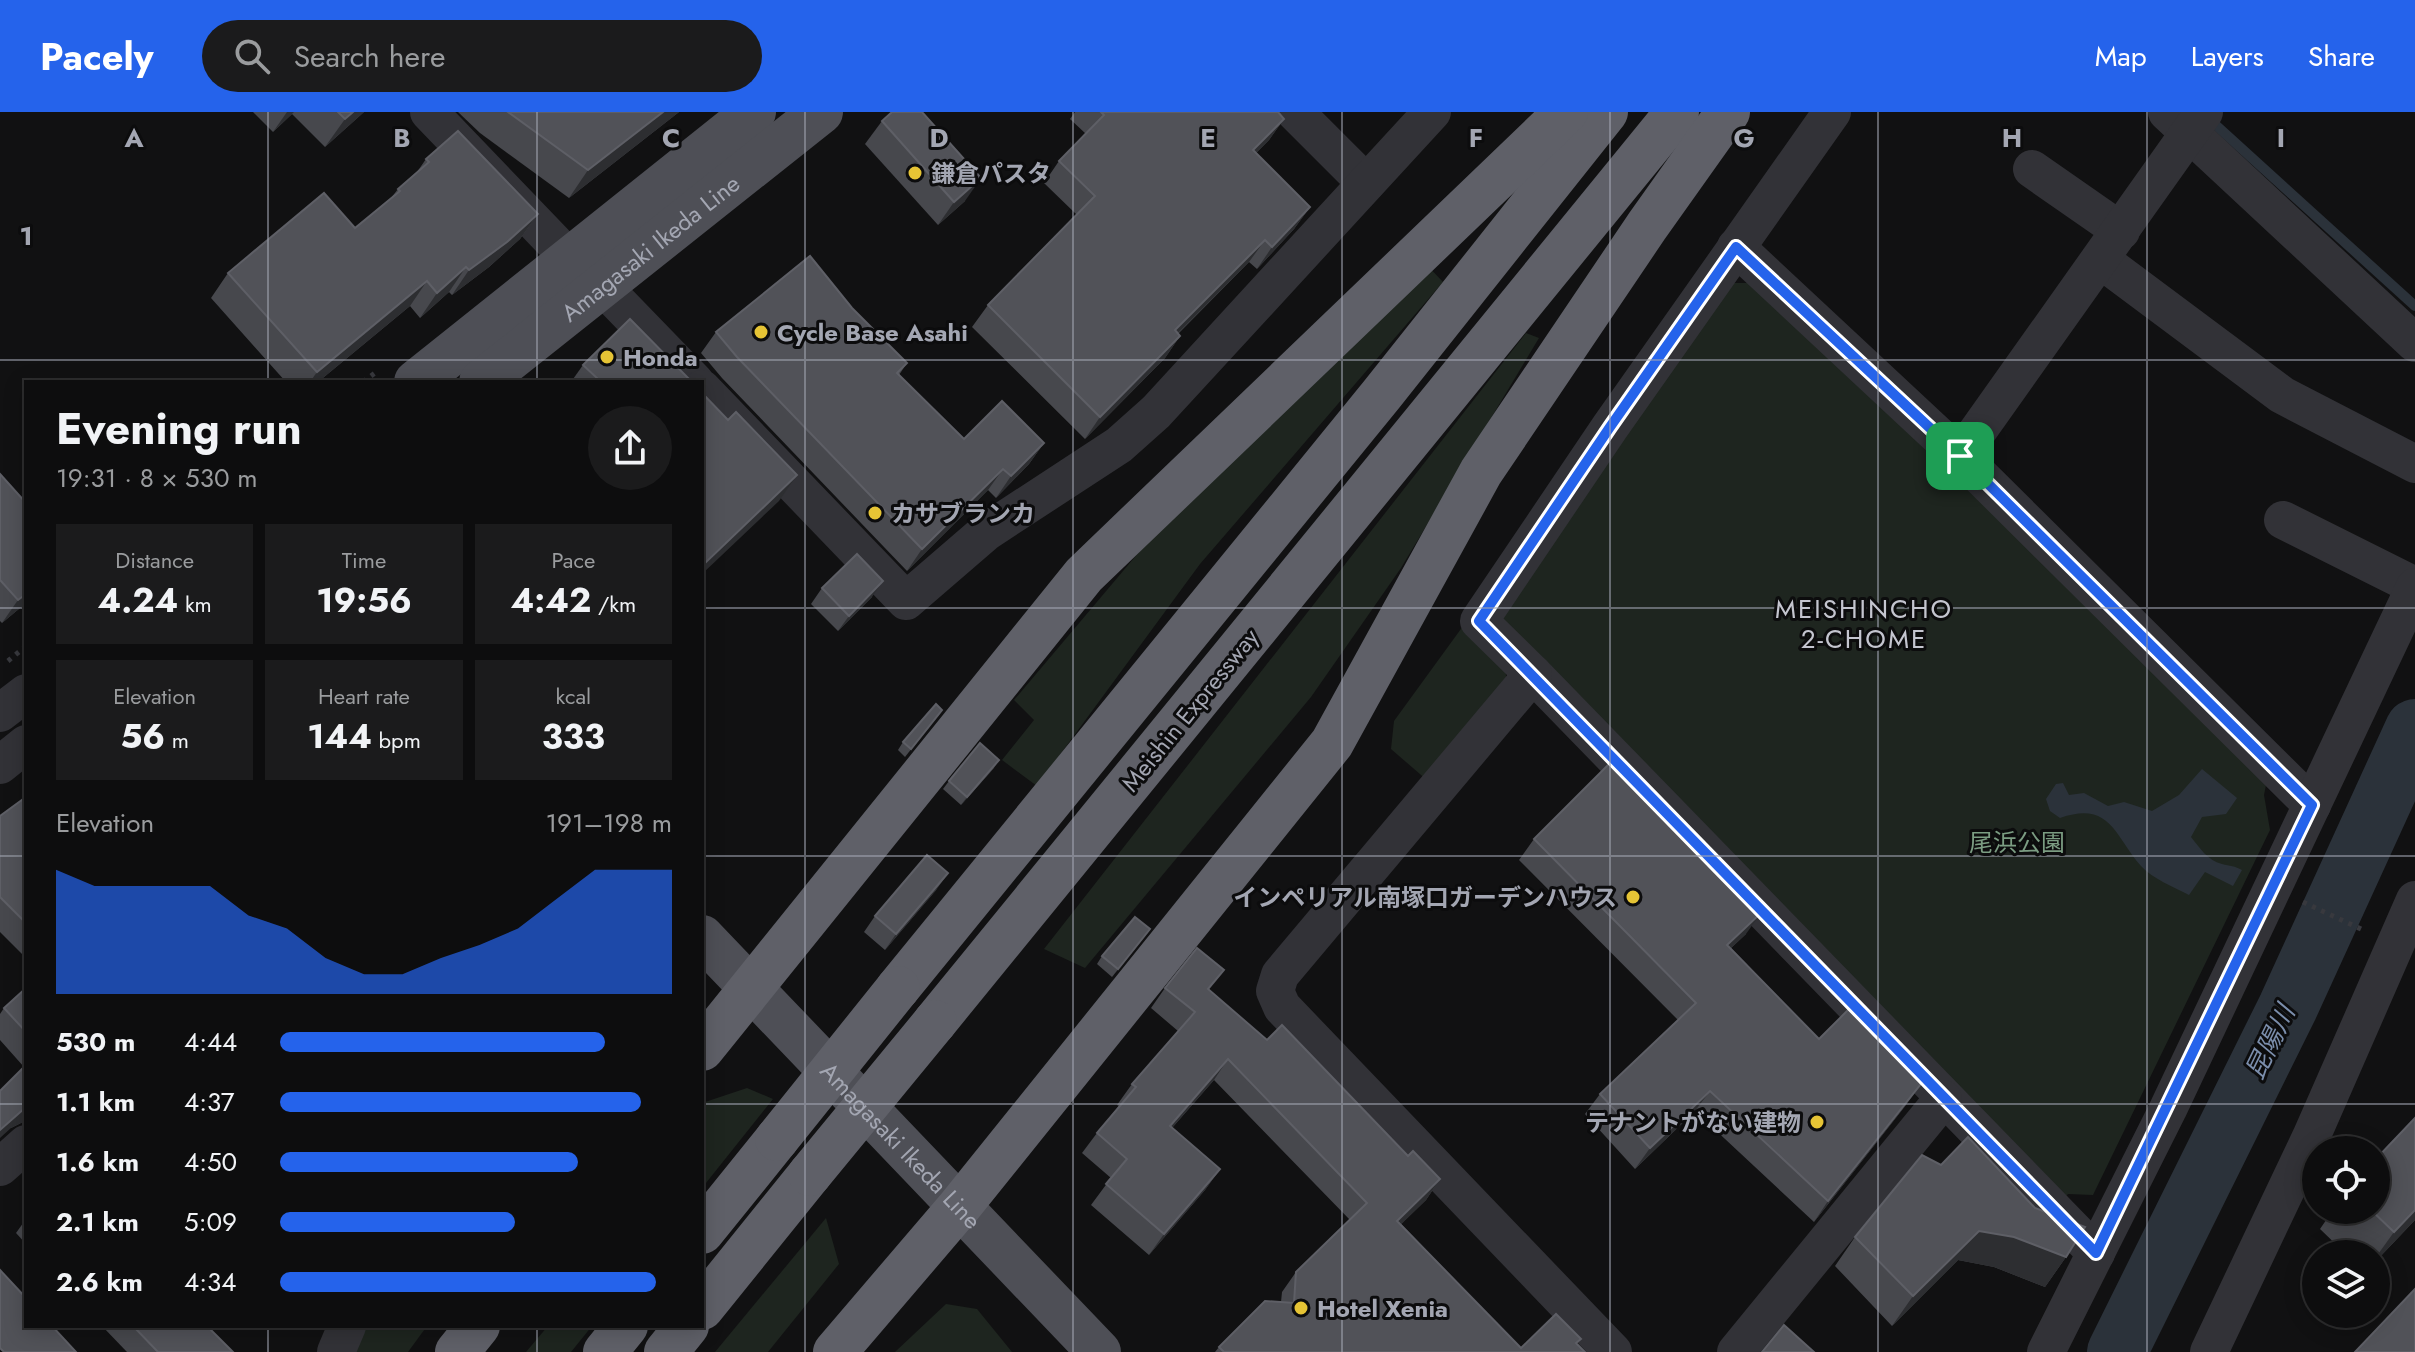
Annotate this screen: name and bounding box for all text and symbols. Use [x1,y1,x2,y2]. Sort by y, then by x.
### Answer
search box [202,20,762,92]
text: Pacely [40,29,154,84]
icon: search [230,34,274,78]
text: Search here [294,35,445,78]
text: Map [2095,36,2147,77]
text: Layers [2191,36,2264,77]
text: Share [2308,36,2375,77]
text: A [123,119,144,157]
text: B [393,119,411,157]
text: C [662,119,680,157]
text: D [929,119,949,157]
text: E [1200,119,1216,157]
text: F [1469,119,1483,157]
text: G [1733,119,1755,157]
text: H [2002,119,2022,157]
text: I [2277,119,2285,157]
place label: 鎌倉パスタ [931,156,1051,191]
marker: 鎌倉パスタ [906,164,924,182]
street label: Amagasaki Ikeda Line [553,166,747,330]
text: 1 [19,217,33,255]
place label: Cycle Base Asahi [777,315,968,350]
marker: Cycle Base Asahi [752,323,770,341]
place label: Honda [623,340,698,375]
marker: Honda [598,348,616,366]
text: Evening run [56,397,302,461]
button: share [588,406,672,490]
pin [1926,422,1994,490]
icon: arrive [1938,434,1982,478]
text: 19:31 · 8 × 530 m [56,459,258,497]
place label: カサブランカ [891,496,1035,531]
marker: カサブランカ [866,504,884,522]
text: Distance [115,544,194,576]
text: Time [342,544,386,576]
text: Pace [551,544,595,576]
text: 4.24 [98,576,178,625]
text: 19:56 [316,576,412,625]
text: 4:42 [511,576,591,625]
text: km [178,588,212,620]
text: /km [591,588,636,620]
district label: MEISHINCHO 2-CHOME [1775,590,1953,658]
street label: Meishin Expressway [1113,621,1267,799]
text: Elevation [113,680,196,712]
text: Heart rate [318,680,410,712]
text: kcal [556,680,591,712]
text: 56 [120,712,165,761]
text: 144 [307,712,372,761]
text: 333 [542,712,605,761]
text: m [165,724,189,756]
text: bpm [372,724,421,756]
text: Elevation [56,804,154,842]
text: 191–198 m [545,804,672,842]
park label: 尾浜公園 [1969,825,2065,860]
place label: インペリアル南塚口ガーデンハウス [1233,880,1617,915]
marker: インペリアル南塚口ガーデンハウス [1624,888,1642,906]
water label: 昆陽川 [2236,996,2305,1085]
text: 530 m [56,1023,135,1061]
text: 4:44 [184,1023,237,1061]
street label: Amagasaki Ikeda Line [813,1054,990,1237]
text: 1.1 km [56,1083,135,1121]
text: 4:37 [184,1083,234,1121]
place label: テナントがない建物 [1585,1105,1801,1140]
marker: テナントがない建物 [1808,1113,1826,1131]
map controls [2302,1136,2390,1328]
button: locate [2302,1136,2390,1224]
text: 1.6 km [56,1143,139,1181]
text: 4:50 [184,1143,237,1181]
text: 2.1 km [56,1203,139,1241]
text: 5:09 [184,1203,237,1241]
button: layers [2302,1240,2390,1328]
text: 2.6 km [56,1263,143,1301]
text: 4:34 [184,1263,236,1301]
place label: Hotel Xenia [1317,1291,1448,1326]
marker: Hotel Xenia [1292,1299,1310,1317]

